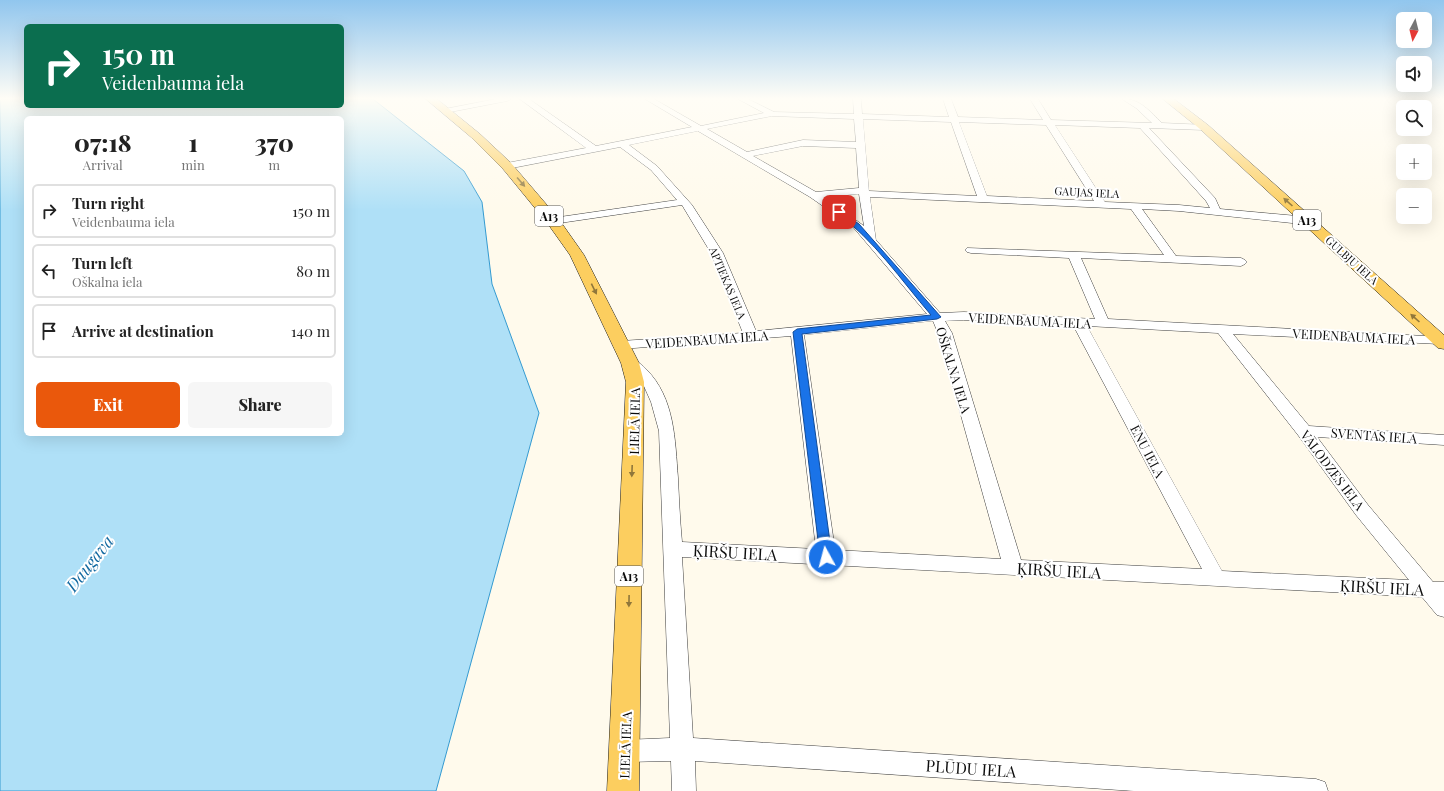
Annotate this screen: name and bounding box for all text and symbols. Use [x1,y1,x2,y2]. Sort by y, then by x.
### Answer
north arrow [1396,12,1432,48]
map controls [1396,12,1432,224]
text: 150 m [102,35,175,72]
icon: right [36,40,88,92]
button: sound [1396,56,1432,92]
text: Veidenbauma iela [102,71,244,95]
button: search [1396,100,1432,136]
text: 07:18 [74,126,131,158]
text: 1 [188,126,198,158]
text: 370 [255,126,294,158]
button: + [1396,144,1432,180]
text: Arrival [83,156,123,173]
text: min [182,156,205,173]
text: m [269,156,280,173]
one-way arrow [516,177,525,187]
street label: GAUJAS IELA [1054,183,1120,201]
button: − [1396,188,1432,224]
text: Turn right [72,193,145,213]
pin [822,195,856,229]
one-way arrow [1283,198,1292,207]
icon: right [38,200,60,222]
text: 150 m [292,201,330,221]
icon: arrive [828,201,850,223]
road number: A13 [535,206,563,226]
road number: A13 [1293,210,1321,230]
text: Veidenbauma iela [72,213,175,230]
street label: GULBJU IELA [1322,232,1382,288]
street label: APTIEKAS IELA [706,244,750,321]
text: Turn left [72,253,133,273]
icon: left [38,260,60,282]
text: 80 m [296,261,330,281]
text: Oškalna iela [72,273,143,290]
one-way arrow [591,283,597,295]
street label: VEIDENBAUMA IELA [967,308,1093,332]
one-way arrow [1410,313,1420,322]
icon: arrive [38,320,60,342]
text: Arrive at destination [72,321,214,341]
text: 140 m [291,321,330,341]
street label: VEIDENBAUMA IELA [1291,324,1417,348]
street label: OŠKALNA IELA [933,325,975,416]
street label: VEIDENBAUMA IELA [644,326,770,352]
button: Exit [36,382,180,428]
button: Share [188,382,332,428]
street label: LIELĀ IELA [625,386,643,455]
street label: ĒNU IELA [1127,422,1169,481]
street label: SVENTAS IELA [1330,424,1418,447]
street label: VĀLODZES IELA [1297,426,1369,514]
one-way arrow [629,465,635,478]
water label: Daugava [60,530,118,596]
position arrow [805,536,847,578]
street label: ĶIRŠU IELA [692,539,779,566]
street label: ĶIRŠU IELA [1016,557,1103,584]
road number: A13 [615,566,643,586]
street label: ĶIRŠU IELA [1339,574,1426,601]
one-way arrow [625,595,632,607]
street label: LIELĀ IELA [615,710,635,779]
street label: PLŪDU IELA [925,754,1018,782]

